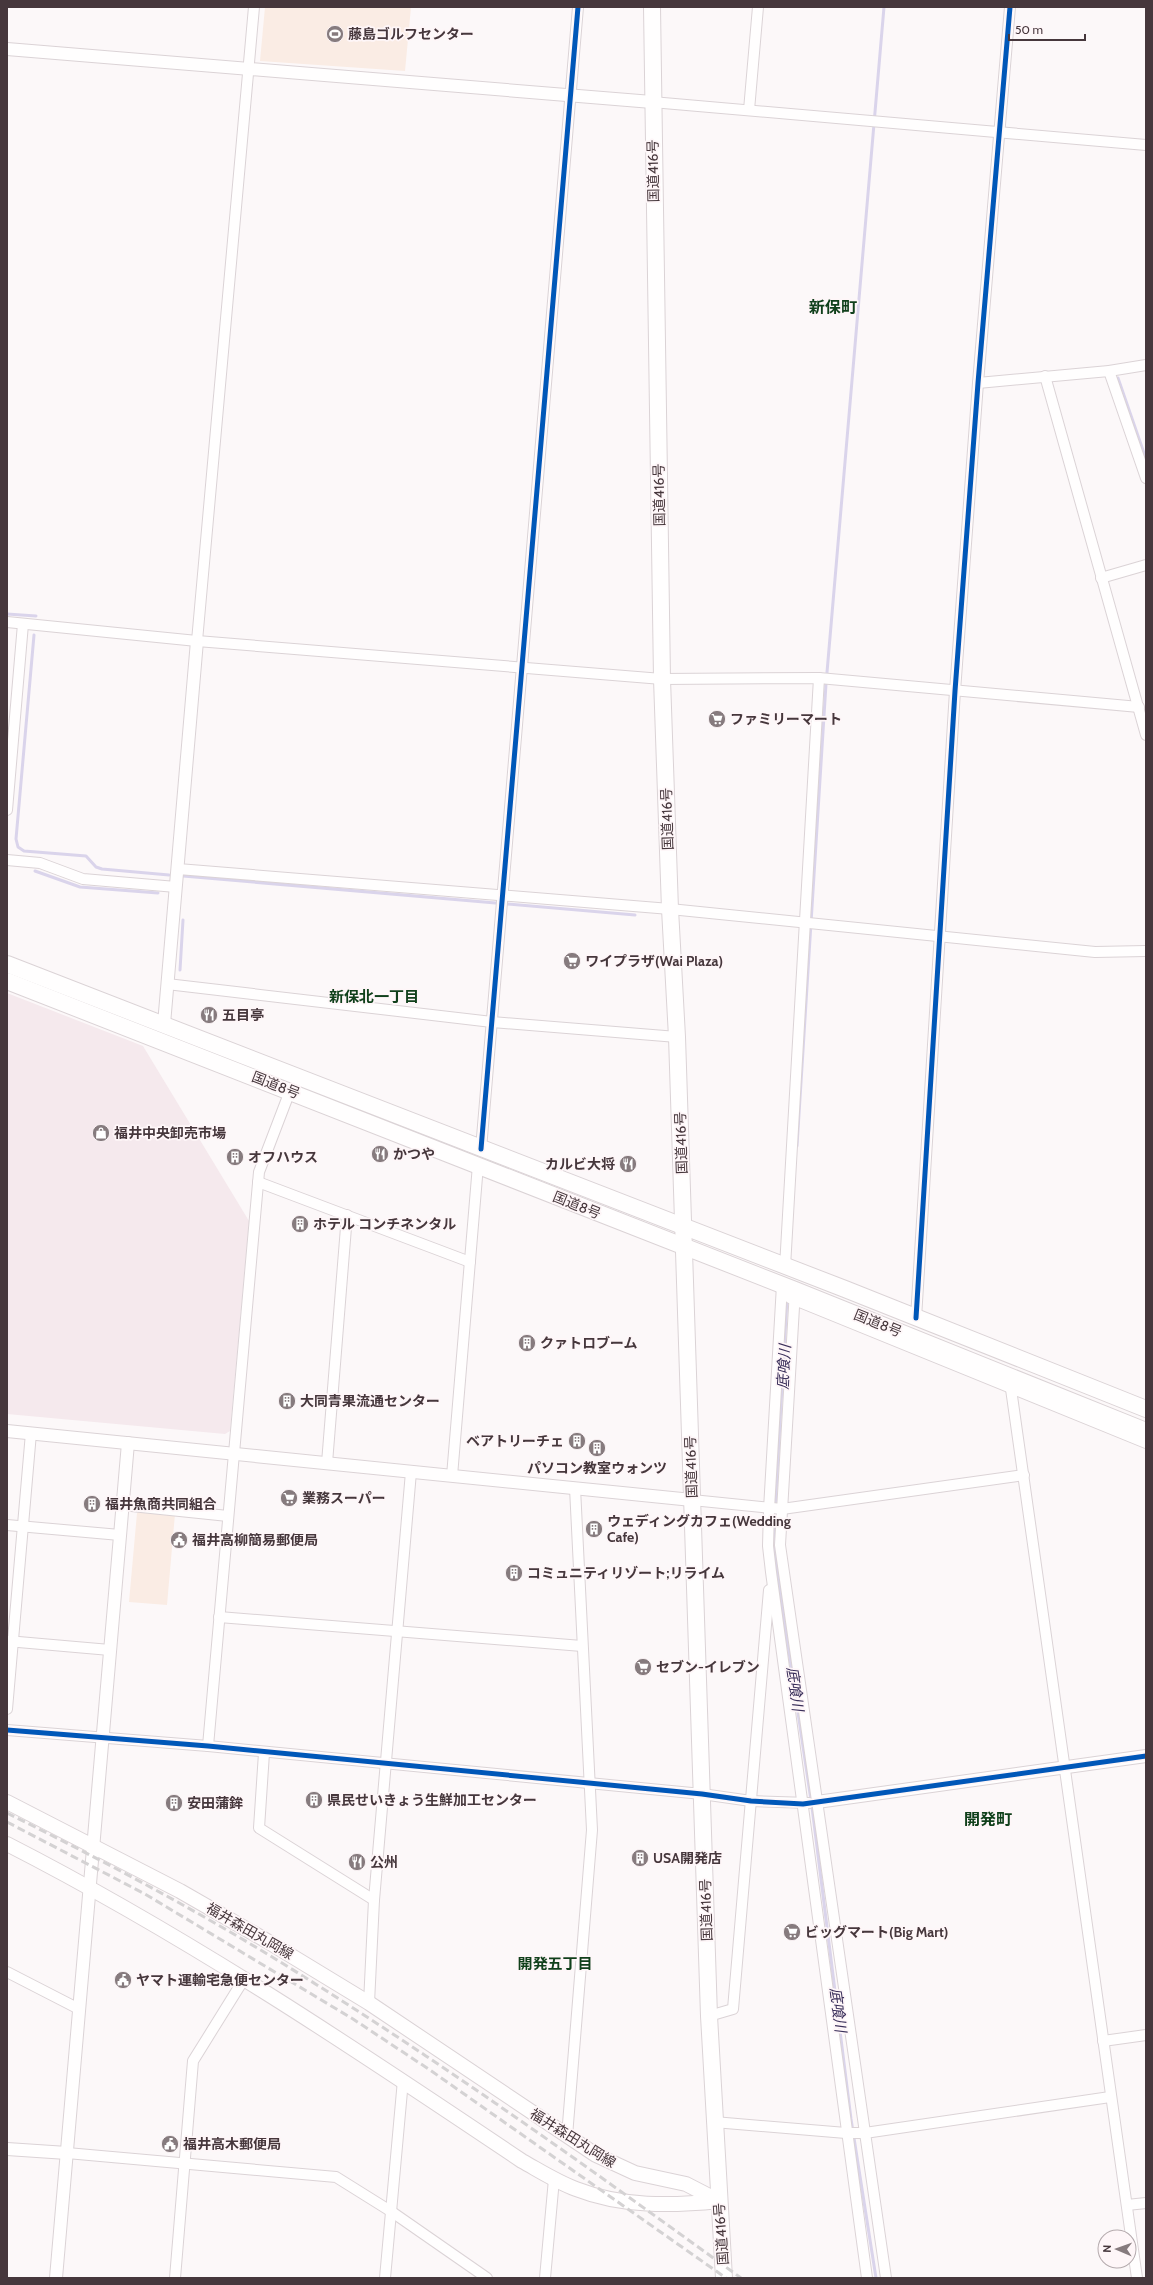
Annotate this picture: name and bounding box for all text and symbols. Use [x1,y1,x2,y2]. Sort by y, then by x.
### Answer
scale bar [1009,16,1085,42]
text: 50 m [1015,22,1043,37]
sports icon: 藤島ゴルフセンター [325,24,345,44]
place label: 藤島ゴルフセンター [348,25,474,43]
street label: 国道416号 [643,140,663,202]
district label: 新保町 [809,298,857,317]
street label: 国道416号 [649,464,669,526]
supermarket icon: ファミリーマート [707,709,727,729]
place label: ファミリーマート [730,710,842,728]
street label: 国道416号 [657,787,677,851]
supermarket icon: ワイプラザ(Wai Plaza) [562,951,582,971]
place label: ワイプラザ(Wai Plaza) [585,952,723,970]
district label: 新保北一丁目 [329,988,419,1006]
restaurant icon: 五目亭 [199,1005,219,1025]
place label: 五目亭 [222,1006,264,1024]
street label: 国道8号 [249,1068,303,1102]
street label: 国道416号 [671,1111,691,1175]
shop icon: 福井中央卸売市場 [91,1123,111,1143]
place label: 福井中央卸売市場 [114,1124,226,1142]
restaurant icon: かつや [370,1144,390,1164]
place label: かつや [393,1145,435,1163]
building icon: オフハウス [225,1147,245,1167]
place label: オフハウス [248,1148,318,1166]
restaurant icon: カルビ大将 [618,1154,638,1174]
place label: カルビ大将 [545,1155,615,1173]
street label: 国道8号 [550,1187,604,1223]
building icon: ホテル コンチネンタル [290,1214,310,1234]
place label: ホテル コンチネンタル [313,1215,456,1233]
street label: 国道8号 [851,1305,905,1341]
building icon: クァトロブーム [517,1333,537,1353]
place label: クァトロブーム [540,1334,638,1352]
water label: 底喰川 [774,1342,794,1390]
building icon: 大同青果流通センター [277,1391,297,1411]
place label: 大同青果流通センター [300,1392,440,1410]
building icon: ベアトリーチェ [567,1431,587,1451]
place label: ベアトリーチェ [466,1432,564,1450]
street label: 国道416号 [681,1435,701,1499]
building icon: パソコン教室ウォンツ [587,1438,607,1458]
place label: パソコン教室ウォンツ [527,1459,667,1477]
supermarket icon: 業務スーパー [279,1488,299,1508]
place label: 業務スーパー [302,1489,386,1507]
building icon: 福井魚商共同組合 [82,1494,102,1514]
place label: 福井魚商共同組合 [105,1495,217,1513]
place label: ウェディングカフェ(Wedding Cafe) [607,1512,791,1546]
building icon: ウェディングカフェ(Wedding Cafe) [584,1519,604,1539]
public building icon: 福井高柳簡易郵便局 [169,1530,189,1550]
place label: 福井高柳簡易郵便局 [192,1531,318,1549]
building icon: コミュニティリゾート;リライム [504,1563,524,1583]
place label: コミュニティリゾート;リライム [527,1564,725,1582]
supermarket icon: セブン-イレブン [633,1657,653,1677]
place label: セブン-イレブン [656,1658,760,1676]
water label: 底喰川 [783,1665,807,1715]
building icon: 県民せいきょう生鮮加工センター [304,1790,324,1810]
place label: 県民せいきょう生鮮加工センター [327,1791,537,1809]
building icon: 安田蒲鉾 [164,1793,184,1813]
place label: 安田蒲鉾 [187,1794,243,1812]
district label: 開発町 [964,1810,1012,1829]
building icon: USA開発店 [630,1848,650,1868]
place label: USA開発店 [653,1849,722,1867]
restaurant icon: 公州 [347,1852,367,1872]
place label: 公州 [370,1853,398,1871]
street label: 国道416号 [696,1878,716,1942]
street label: 福井森田丸岡線 [203,1899,297,1963]
supermarket icon: ビッグマート(Big Mart) [782,1922,802,1942]
place label: ビッグマート(Big Mart) [805,1923,948,1941]
district label: 開発五丁目 [517,1955,593,1973]
public building icon: ヤマト運輸宅急便センター [113,1970,133,1990]
place label: ヤマト運輸宅急便センター [136,1971,304,1989]
water label: 底喰川 [826,1987,850,2035]
street label: 福井森田丸岡線 [527,2104,619,2172]
public building icon: 福井高木郵便局 [160,2134,180,2154]
place label: 福井高木郵便局 [183,2135,281,2153]
street label: 国道416号 [710,2202,732,2266]
north arrow [1097,2229,1137,2269]
text: N [1100,2245,1114,2253]

